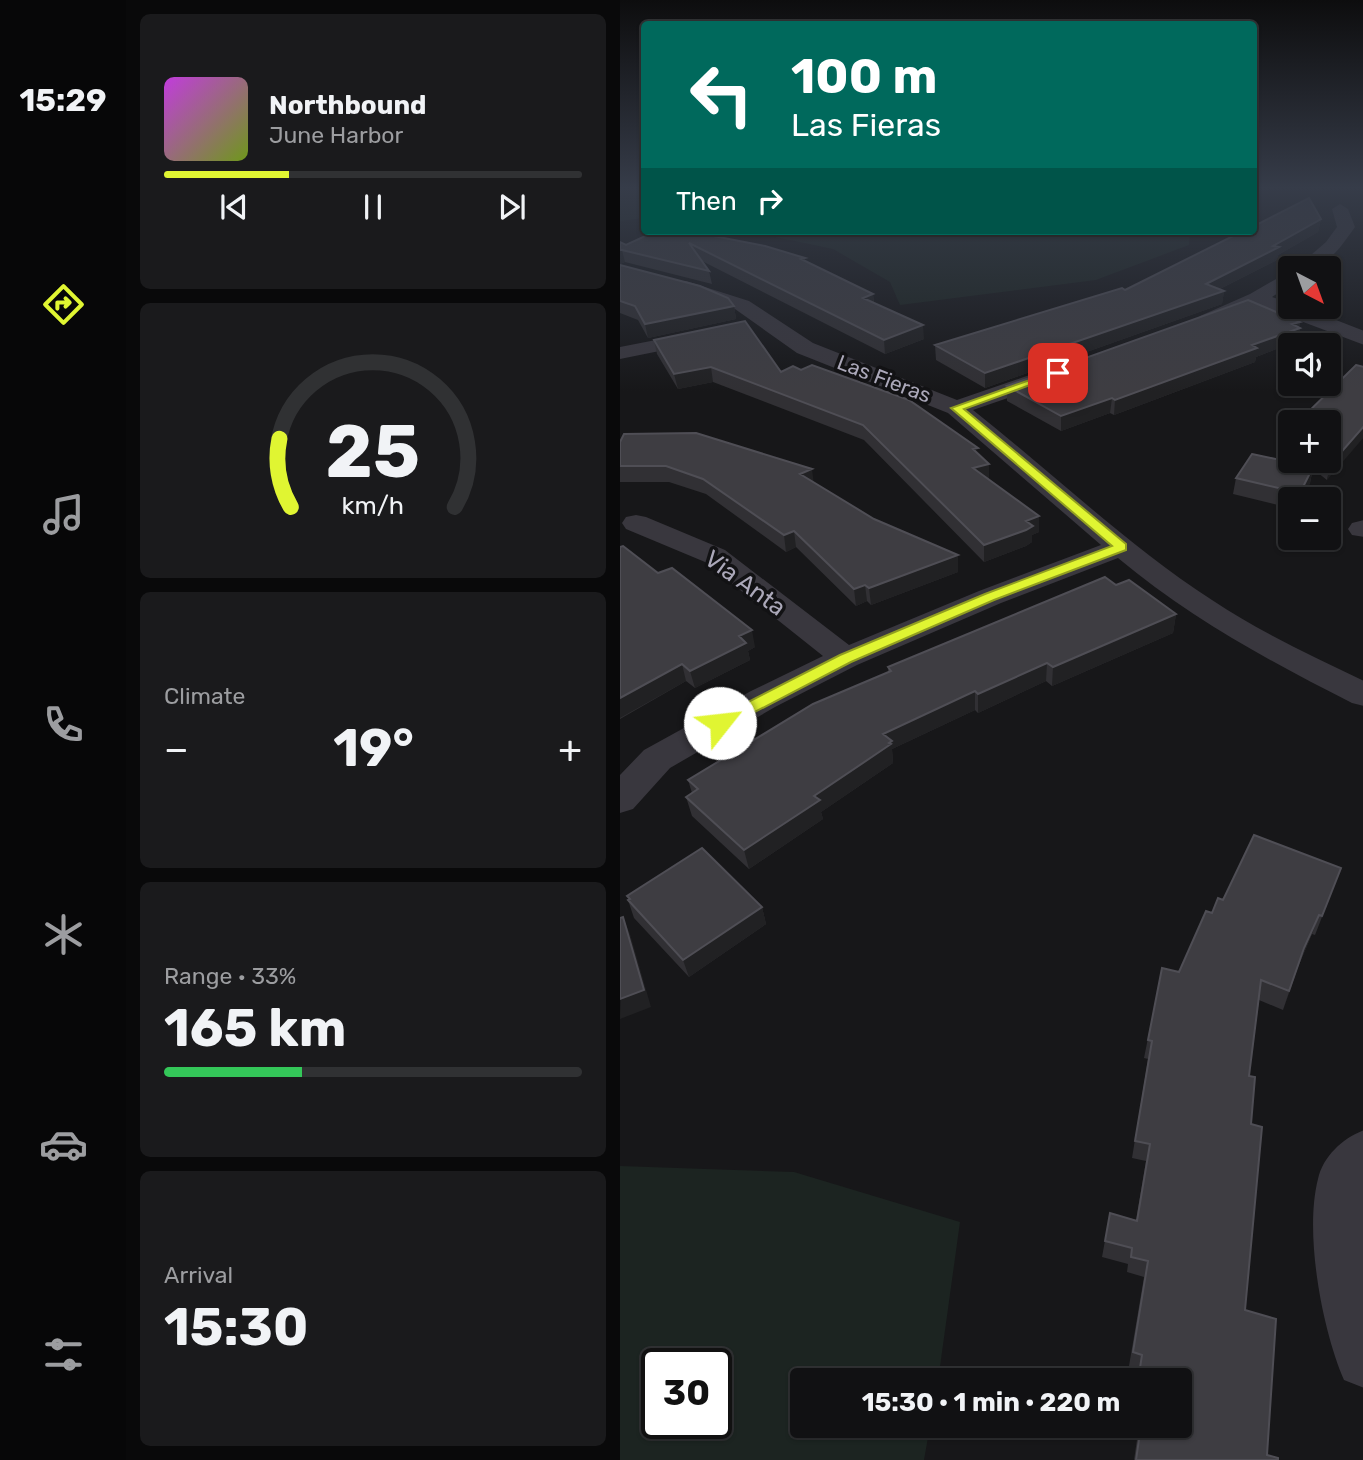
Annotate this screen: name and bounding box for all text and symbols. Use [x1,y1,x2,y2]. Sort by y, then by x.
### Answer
text: 100 m [791,47,937,105]
icon: left [676,49,767,140]
text: 15:29 [19,81,107,119]
text: Northbound [269,90,427,121]
text: Las Fieras [791,106,941,144]
text: June Harbor [269,121,403,149]
icon: right [751,182,789,220]
text: Then [676,186,737,217]
icon: previous [215,188,253,226]
icon: pause [354,188,392,226]
icon: next [493,188,531,226]
north arrow [1278,256,1341,318]
map controls [1278,256,1341,550]
icon: directions [39,280,88,329]
button: sound [1278,333,1341,396]
pin [1028,343,1088,403]
street label: Las Fieras [834,349,935,408]
icon: arrive [1039,354,1077,392]
text: 25 [326,409,420,495]
button: + [1278,410,1341,473]
button: − [1278,487,1341,550]
icon: music [39,490,88,539]
text: km/h [342,491,404,520]
street label: Via Anta [699,544,791,622]
text: Climate [164,682,245,710]
position arrow [683,686,757,760]
icon: phone [39,700,88,749]
text: 19° [333,717,414,779]
text: − [164,726,189,772]
text: + [558,726,582,772]
icon: climate [39,910,88,959]
text: Range · 33% [164,962,296,990]
text: 165 km [164,997,346,1059]
icon: car [39,1120,88,1169]
text: Arrival [164,1261,233,1289]
text: 15:30 [164,1296,308,1358]
icon: filters [39,1330,88,1379]
speed limit sign: 30 [641,1348,732,1439]
text: 15:30 · 1 min · 220 m [862,1387,1120,1418]

